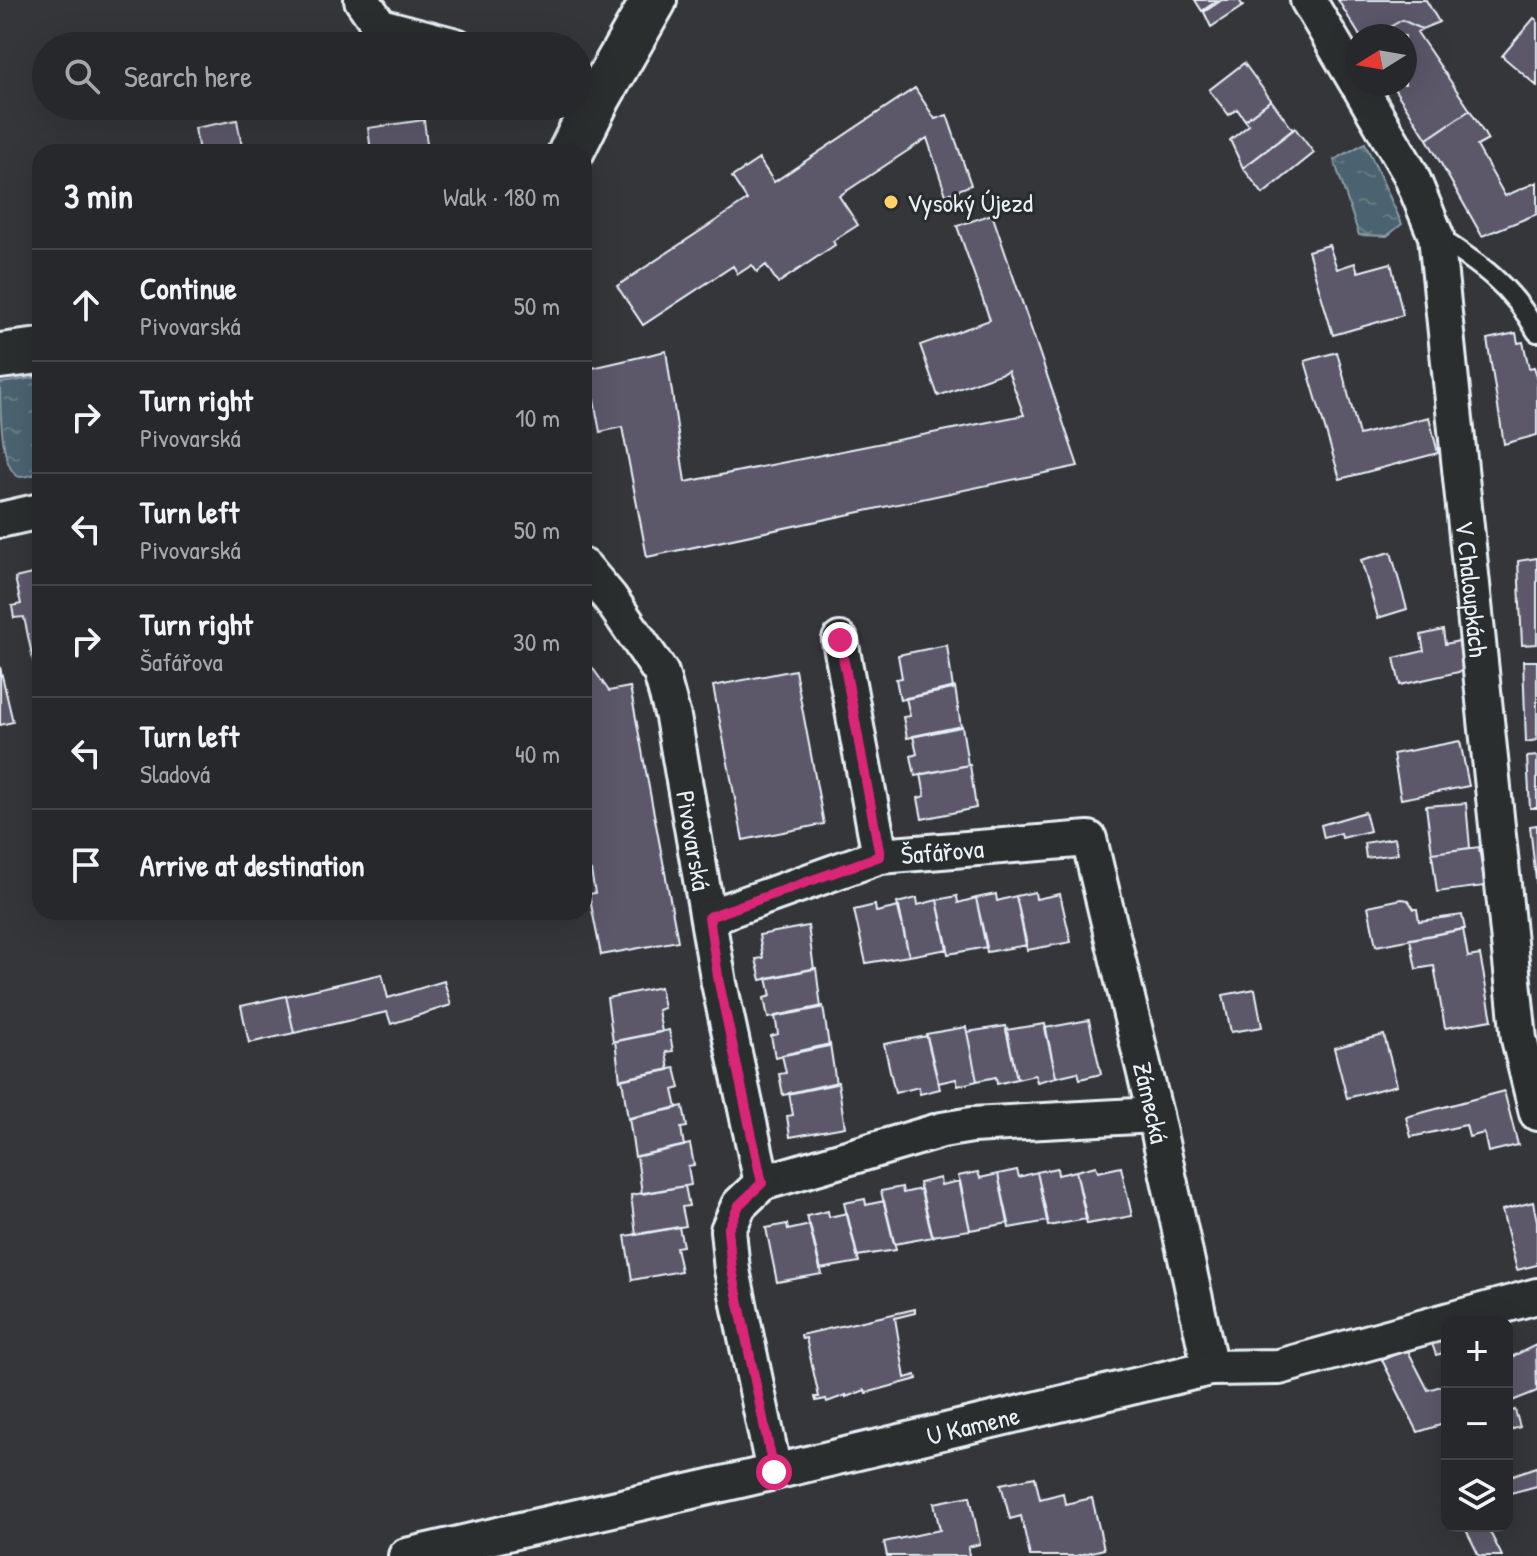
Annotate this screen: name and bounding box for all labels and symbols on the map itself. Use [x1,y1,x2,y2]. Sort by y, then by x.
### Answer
north arrow [1345,24,1417,96]
place label: Vysoký Újezd [907,185,1033,220]
marker: Vysoký Újezd [882,193,900,211]
street label: V Chaloupkách [1448,519,1497,659]
route end [822,622,858,658]
street label: Pivovarská [669,788,720,893]
street label: Šafářova [900,830,985,872]
street label: Zámecká [1125,1058,1178,1146]
street label: U Kamene [923,1397,1023,1453]
route start [756,1454,792,1490]

